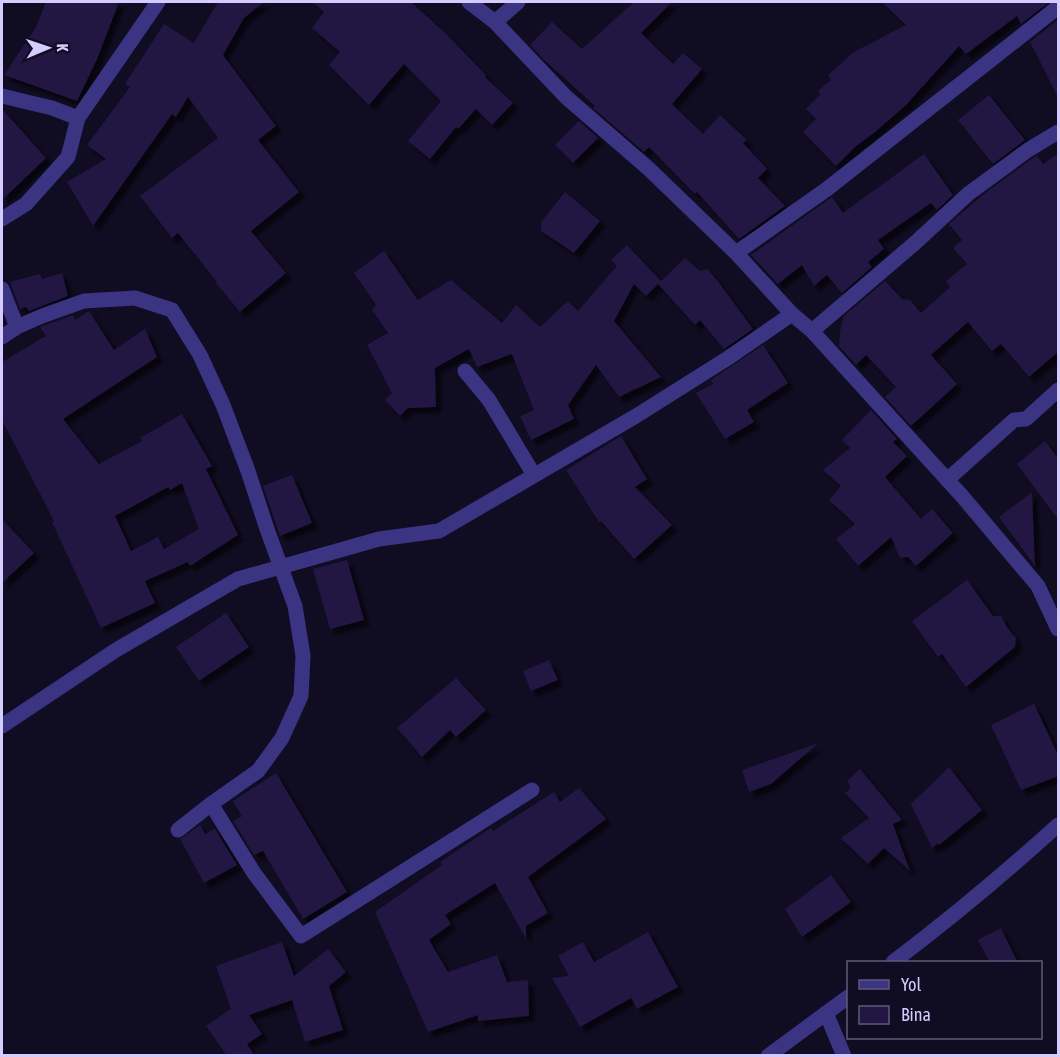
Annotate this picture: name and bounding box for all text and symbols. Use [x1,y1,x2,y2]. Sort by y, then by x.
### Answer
north arrow [18,18,78,78]
text: K [54,43,72,52]
legend [847,961,1042,1039]
text: Yol [901,974,921,995]
text: Bina [901,1004,931,1025]

